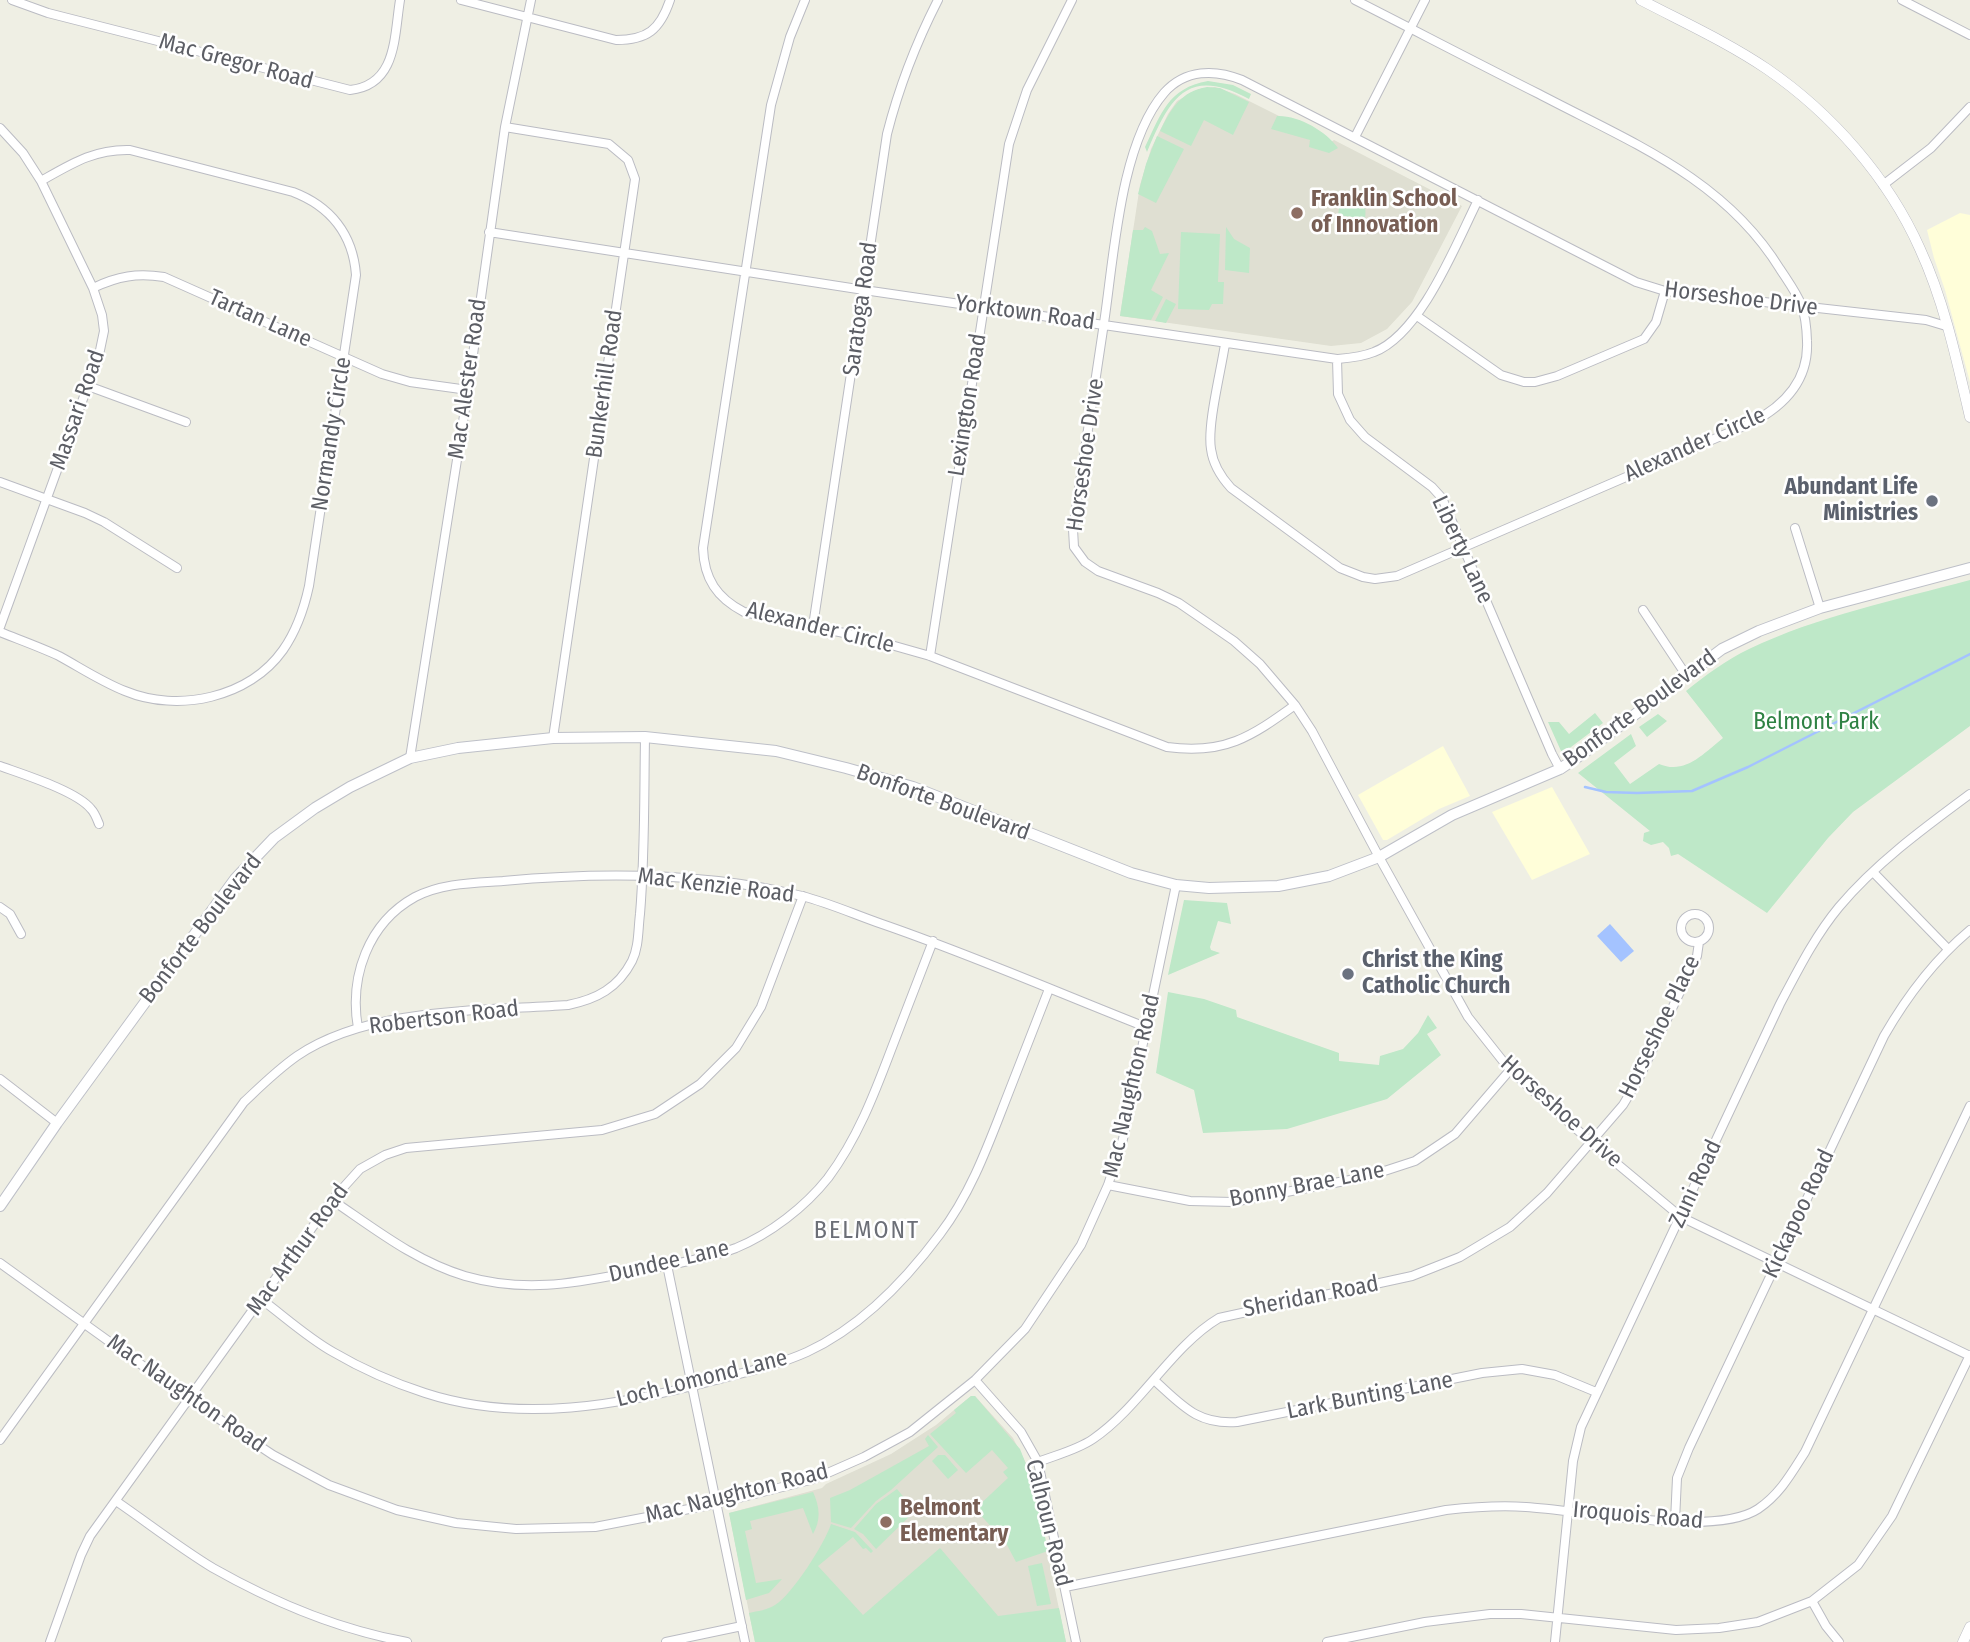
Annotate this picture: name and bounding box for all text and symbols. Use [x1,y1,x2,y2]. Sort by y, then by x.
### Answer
street label: Mac Gregor Road [156,28,316,96]
place label: Franklin School of Innovation [1311,186,1457,240]
marker: Franklin School of Innovation [1289,205,1305,221]
street label: Saratoga Road [838,240,884,378]
street label: Horseshoe Drive [1663,276,1819,322]
street label: Tartan Lane [204,284,316,354]
street label: Yorktown Road [954,290,1096,336]
street label: Mac Alester Road [443,297,493,461]
street label: Bunkerhill Road [581,308,629,460]
street label: Lexington Road [943,332,993,478]
street label: Massari Road [45,346,111,474]
street label: Normandy Circle [306,355,358,513]
street label: Horseshoe Drive [1062,377,1110,533]
street label: Alexander Circle [1620,402,1770,488]
place label: Abundant Life Ministries [1784,474,1918,528]
street label: Liberty Lane [1425,492,1499,608]
marker: Abundant Life Ministries [1924,493,1940,509]
street label: Alexander Circle [743,596,897,660]
street label: Bonforte Boulevard [1558,644,1722,774]
park label: Belmont Park [1753,709,1879,737]
street label: Bonforte Boulevard [853,759,1033,847]
street label: Bonforte Boulevard [134,849,268,1009]
street label: Mac Kenzie Road [636,863,796,909]
place label: Christ the King Catholic Church [1362,947,1510,1001]
street label: Horseshoe Place [1614,951,1706,1103]
marker: Christ the King Catholic Church [1340,966,1356,982]
street label: Mac Naughton Road [1097,992,1167,1180]
street label: Robertson Road [368,995,520,1041]
street label: Horseshoe Drive [1494,1050,1628,1174]
street label: Zuni Road [1664,1136,1728,1232]
street label: Kickapoo Road [1757,1145,1841,1283]
street label: Bonny Brae Lane [1227,1156,1387,1214]
street label: Mac Arthur Road [241,1179,355,1321]
district label: BELMONT [815,1217,919,1245]
street label: Dundee Lane [606,1235,732,1289]
street label: Sheridan Road [1241,1270,1381,1324]
street label: Mac Naughton Road [101,1329,271,1459]
street label: Loch Lomond Lane [614,1344,790,1414]
street label: Lark Bunting Lane [1285,1366,1455,1426]
street label: Calhoun Road [1019,1457,1077,1589]
street label: Mac Naughton Road [643,1458,831,1530]
place label: Belmont Elementary [900,1495,1008,1549]
street label: Iroquois Road [1572,1497,1704,1535]
marker: Belmont Elementary [878,1514,894,1530]

